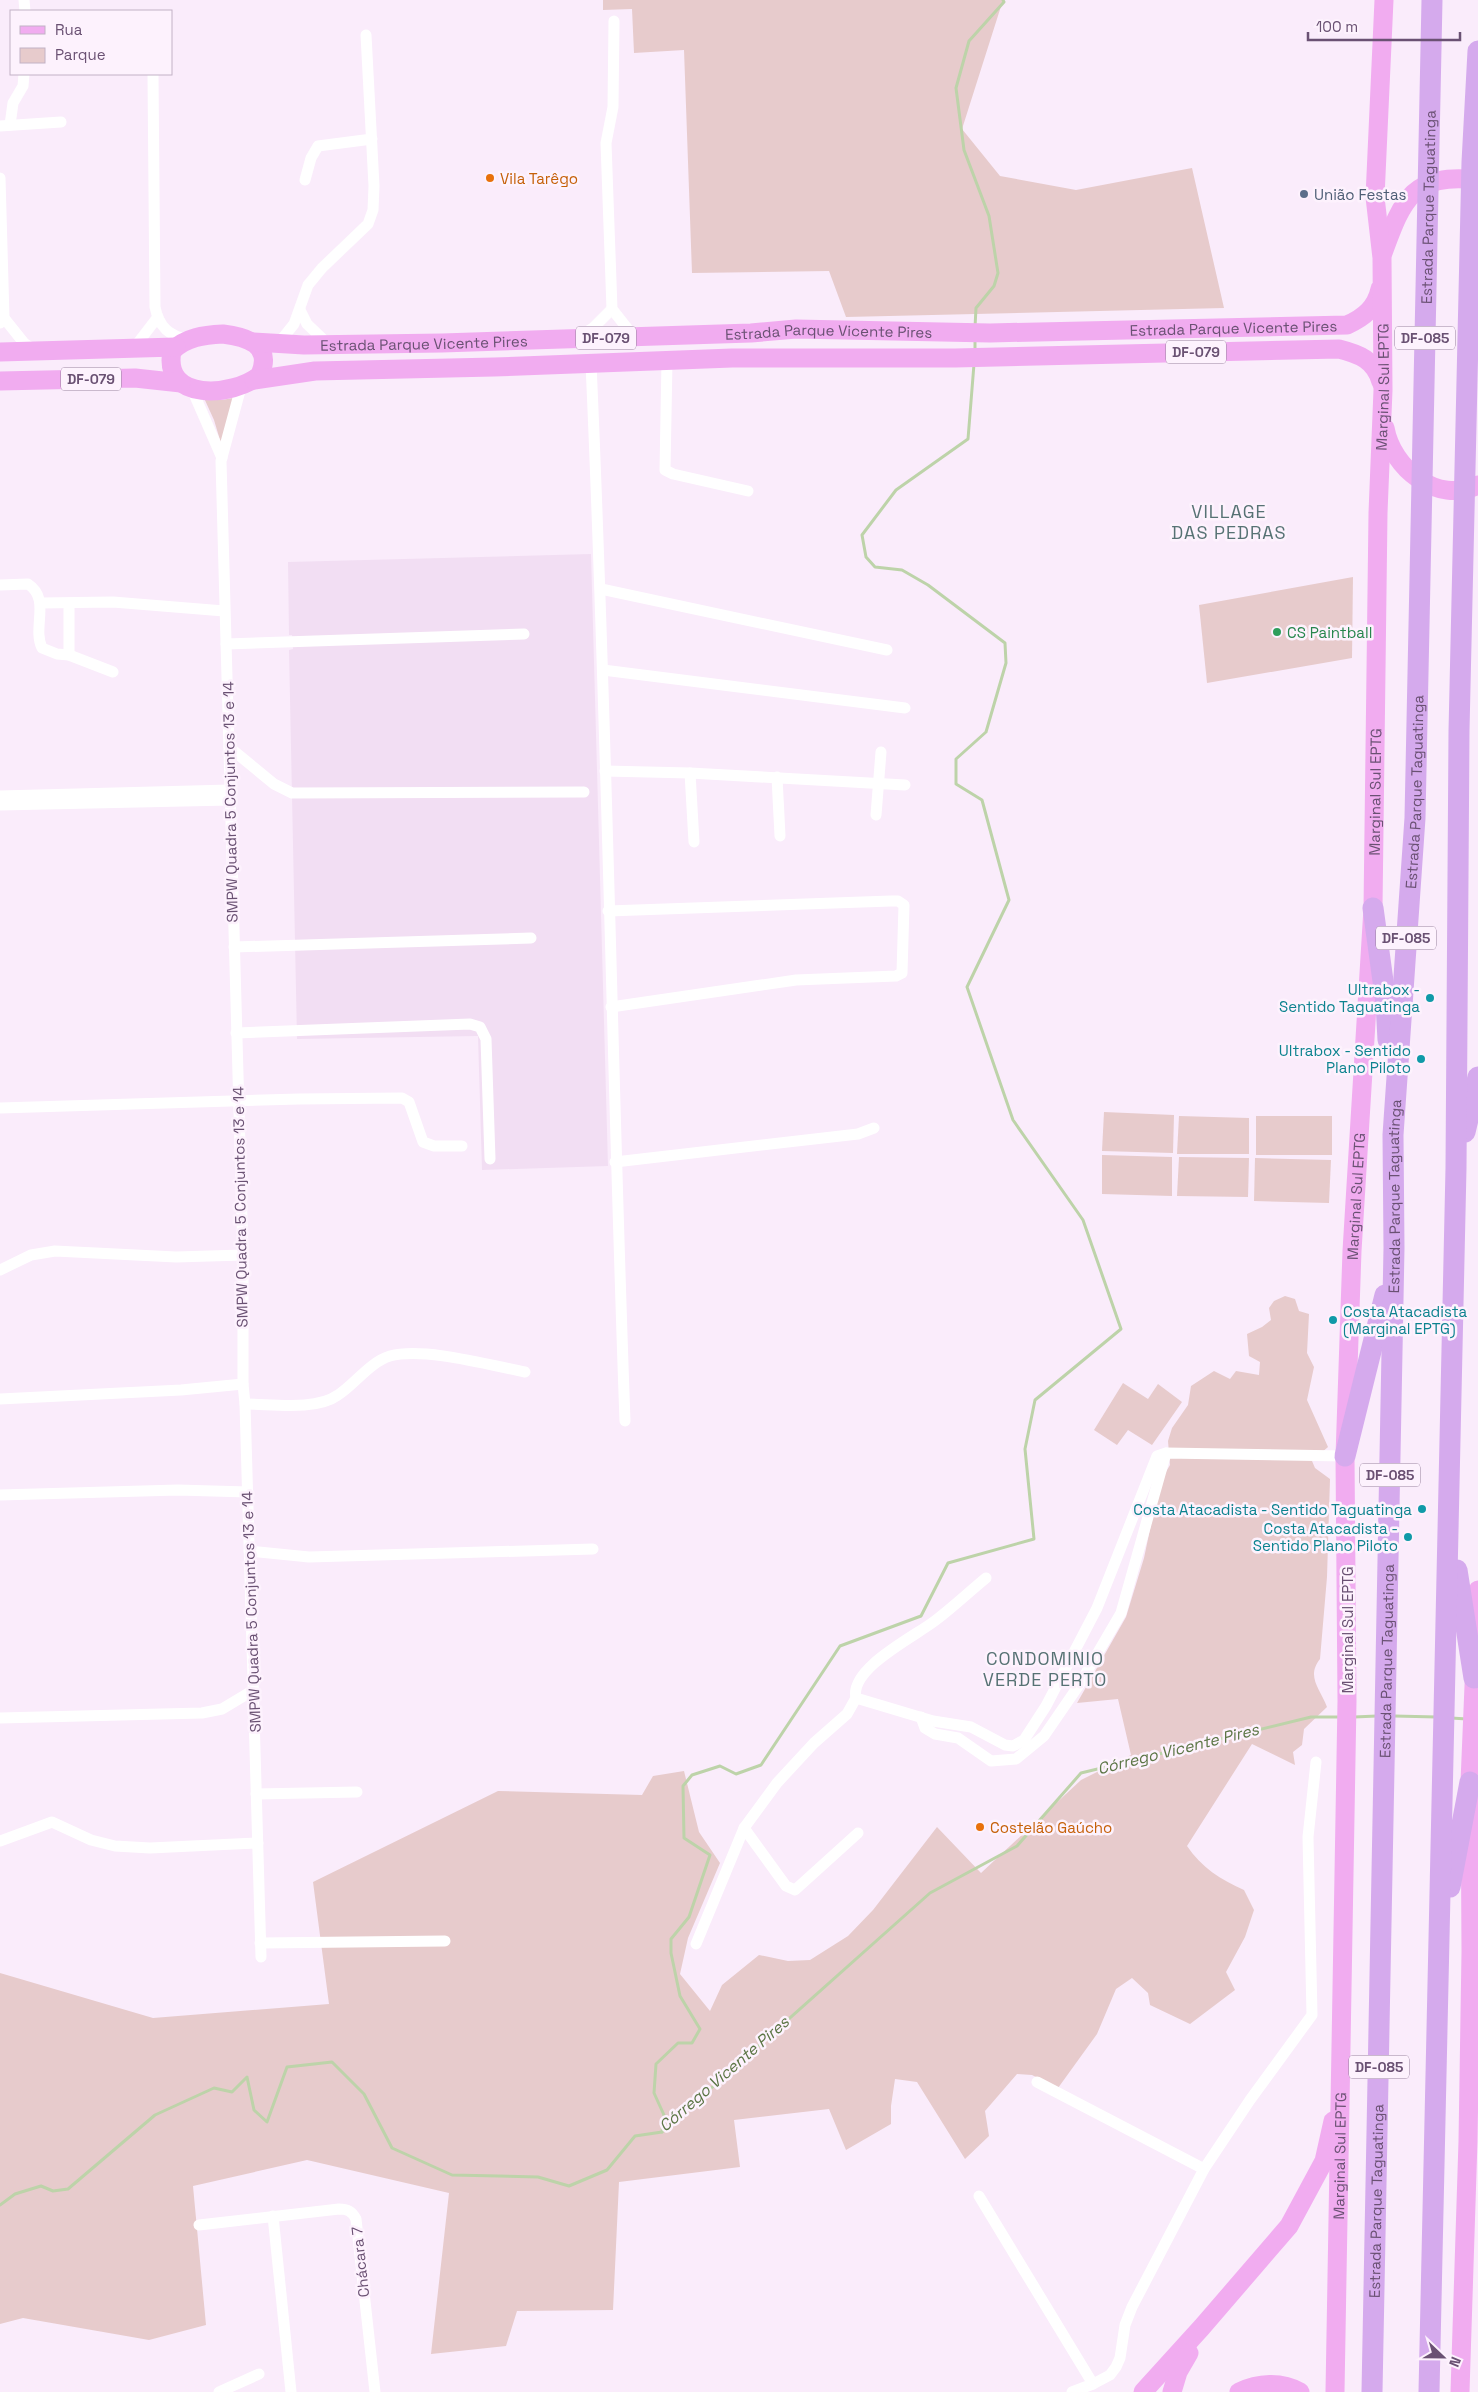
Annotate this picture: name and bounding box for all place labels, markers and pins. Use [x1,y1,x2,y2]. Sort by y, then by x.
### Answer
place label: Vila Tarêgo [500,169,578,188]
marker: Vila Tarêgo [484,172,496,184]
place label: União Festas [1314,185,1406,204]
marker: União Festas [1298,188,1310,200]
place label: CS Paintball [1287,623,1372,642]
marker: CS Paintball [1271,626,1283,638]
place label: Ultrabox - Sentido Taguatinga [1279,980,1420,1016]
marker: Ultrabox - Sentido Taguatinga [1424,992,1436,1004]
place label: Ultrabox - Sentido Plano Piloto [1279,1041,1411,1077]
marker: Ultrabox - Sentido Plano Piloto [1415,1053,1427,1065]
place label: Costa Atacadista (Marginal EPTG) [1343,1302,1468,1339]
marker: Costa Atacadista (Marginal EPTG) [1327,1314,1339,1326]
place label: Costa Atacadista - Sentido Taguatinga [1133,1500,1412,1519]
marker: Costa Atacadista - Sentido Taguatinga [1416,1503,1428,1515]
place label: Costa Atacadista - Sentido Plano Piloto [1253,1519,1398,1555]
marker: Costa Atacadista - Sentido Plano Piloto [1402,1531,1414,1543]
place label: Costelão Gaúcho [990,1818,1112,1837]
marker: Costelão Gaúcho [974,1821,986,1833]

